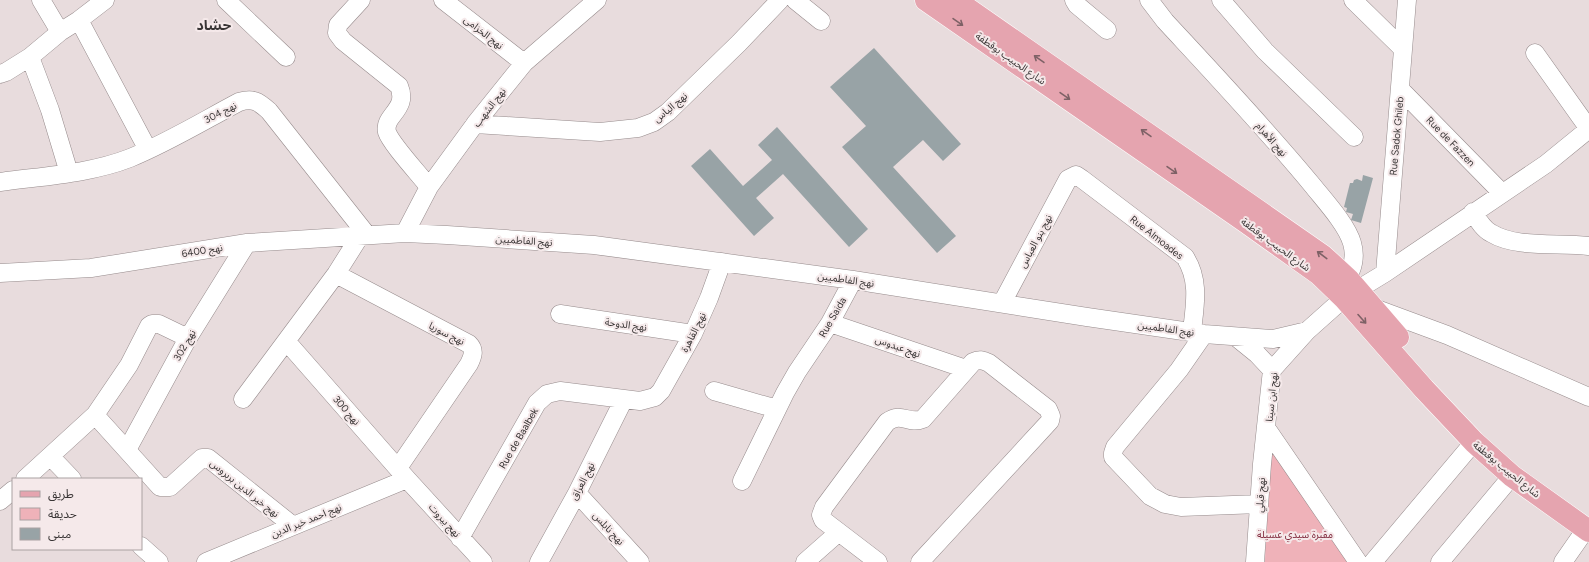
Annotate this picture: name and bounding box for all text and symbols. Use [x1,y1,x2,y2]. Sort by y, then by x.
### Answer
street label: نهج الخزامى [461,13,506,53]
district label: حشاد [197,17,232,34]
one-way arrow [953,18,964,26]
street label: شارع الحبيب بوقطفة [973,29,1048,88]
one-way arrow [1034,55,1045,63]
street label: نهج الشهب [470,85,510,130]
street label: نهج الياس [651,89,691,126]
one-way arrow [1060,92,1071,100]
street label: Rue Sadok Ghileb [1387,96,1406,176]
street label: نهج 304 [202,99,239,127]
street label: Rue de Fazzen [1423,113,1478,169]
street label: نهج الأهرام [1252,119,1290,161]
one-way arrow [1141,129,1152,137]
one-way arrow [1166,166,1177,174]
street label: نهج بنو العباس [1016,212,1056,271]
street label: Rue Almoades [1127,213,1186,262]
street label: شارع الحبيب بوقطفة [1238,215,1313,275]
street label: نهج الفاطميين [495,232,553,250]
street label: نهج 6400 [181,241,224,261]
one-way arrow [1316,251,1327,260]
street label: نهج الفاطميين [817,269,875,291]
street label: Rue Saida [816,295,849,340]
street label: نهج القاهرة [678,310,710,355]
one-way arrow [1358,313,1367,324]
street label: نهج الدوحة [604,315,648,335]
street label: نهج الفاطميين [1137,318,1195,340]
street label: نهج سوريا [426,319,467,349]
street label: نهج 302 [170,327,200,364]
street label: نهج عبدوس [873,333,922,361]
street label: نهج ابن سينا [1262,371,1282,422]
street label: نهج 300 [329,393,363,429]
street label: Rue de Baalbek [496,405,541,471]
street label: شارع الحبيب بوقطفة [1470,438,1543,501]
street label: نهج خير الدين بربروس [207,456,282,521]
street label: نهج العراق [567,460,599,503]
street label: نهج قبلي [1253,477,1270,513]
legend [12,478,142,550]
text: طريق [48,487,74,502]
street label: نهج احمد خير الدين [269,500,344,542]
street label: نهج بيروت [425,501,464,541]
text: حديقة [48,507,77,521]
street label: نهج نابلس [589,509,627,549]
text: مبنى [48,527,71,541]
park label: مقبرة سيدي عسيلة [1257,528,1333,542]

